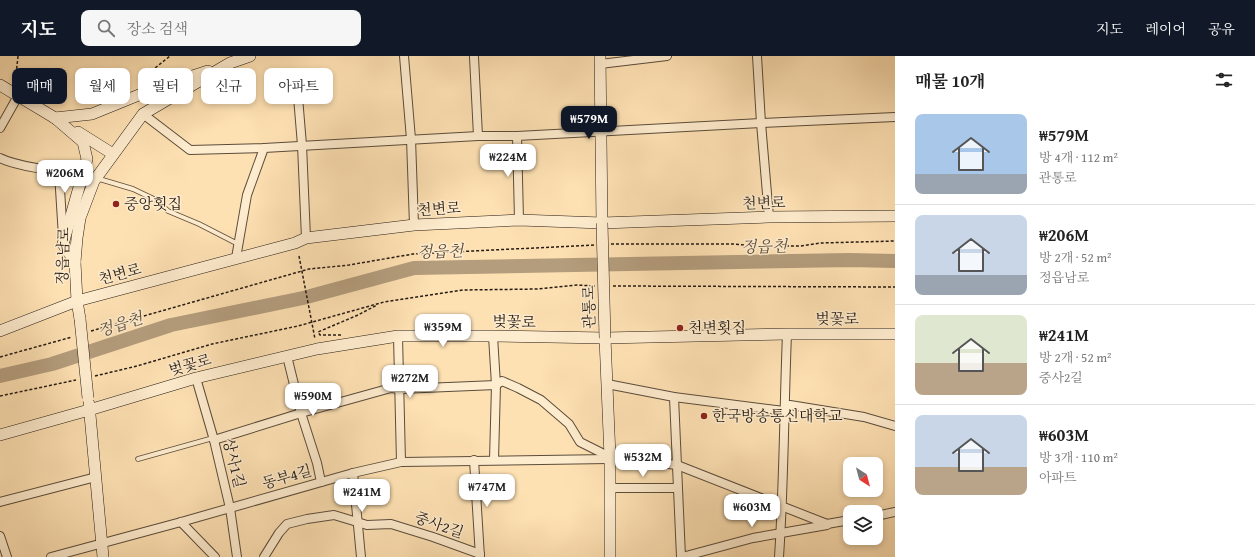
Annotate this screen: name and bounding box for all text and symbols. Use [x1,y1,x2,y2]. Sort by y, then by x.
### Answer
search box [81,10,361,46]
text: 지도 [20,15,57,43]
icon: search [95,17,117,39]
text: 장소 검색 [127,18,188,39]
text: 지도 [1096,19,1123,39]
text: 레이어 [1145,19,1186,39]
text: 공유 [1208,19,1235,39]
chip: 매매 [12,68,67,104]
chip: 월세 [75,68,130,104]
chip: 필터 [138,68,193,104]
chip: 신규 [201,68,256,104]
chip: 아파트 [264,68,333,104]
text: 매물 10개 [915,68,986,93]
icon: filters [1213,69,1235,91]
pin: ₩579M [561,106,617,140]
text: ₩579M [570,109,608,128]
text: ₩579M [1039,122,1089,147]
icon: home [947,130,995,178]
pin: ₩224M [480,144,536,178]
text: ₩224M [489,147,527,166]
text: 방 4개 · 112 m² [1039,148,1118,167]
pin: ₩206M [37,160,93,194]
text: ₩206M [46,163,84,182]
text: 관통로 [1039,168,1077,187]
street label: 천변로 [742,192,786,213]
place label: 중앙횟집 [124,193,182,214]
street label: 천변로 [417,197,462,220]
marker: 중앙횟집 [111,199,121,209]
text: ₩206M [1039,222,1089,247]
street label: 정읍남로 [51,226,74,285]
icon: home [947,231,995,279]
water label: 정읍천 [741,234,789,258]
water label: 정읍천 [416,238,465,264]
text: 방 2개 · 52 m² [1039,248,1112,267]
street label: 천변로 [96,258,144,289]
text: 정읍남로 [1039,268,1089,287]
street label: 관통로 [578,285,599,329]
water label: 정읍천 [94,305,147,343]
street label: 벚꽃로 [815,308,859,329]
street label: 벚꽃로 [492,311,536,332]
pin: ₩359M [415,314,471,348]
text: ₩359M [424,317,462,336]
place label: 천변횟집 [688,317,746,338]
text: ₩241M [1039,322,1089,347]
marker: 천변횟집 [675,323,685,333]
icon: home [947,331,995,379]
street label: 벚꽃로 [166,348,214,381]
text: 방 2개 · 52 m² [1039,348,1112,367]
pin: ₩272M [382,365,438,399]
text: ₩272M [391,368,429,387]
text: 중사2길 [1039,368,1083,387]
pin: ₩590M [285,383,341,417]
text: ₩590M [294,386,332,405]
place label: 한국방송통신대학교 [712,405,843,426]
marker: 한국방송통신대학교 [699,411,709,421]
text: ₩603M [1039,422,1089,447]
icon: home [947,431,995,479]
street label: 상사1길 [218,436,251,490]
pin: ₩532M [615,444,671,478]
text: ₩532M [624,447,662,466]
text: 방 3개 · 110 m² [1039,448,1118,467]
north arrow [843,457,883,497]
map controls [843,457,883,545]
street label: 동부4길 [260,459,314,494]
text: 아파트 [1039,468,1077,487]
pin: ₩747M [459,474,515,508]
text: ₩747M [468,477,506,496]
pin: ₩241M [334,479,390,513]
text: ₩241M [343,482,381,501]
pin: ₩603M [724,494,780,528]
text: ₩603M [733,497,771,516]
button: layers [843,505,883,545]
street label: 중사2길 [412,506,467,543]

